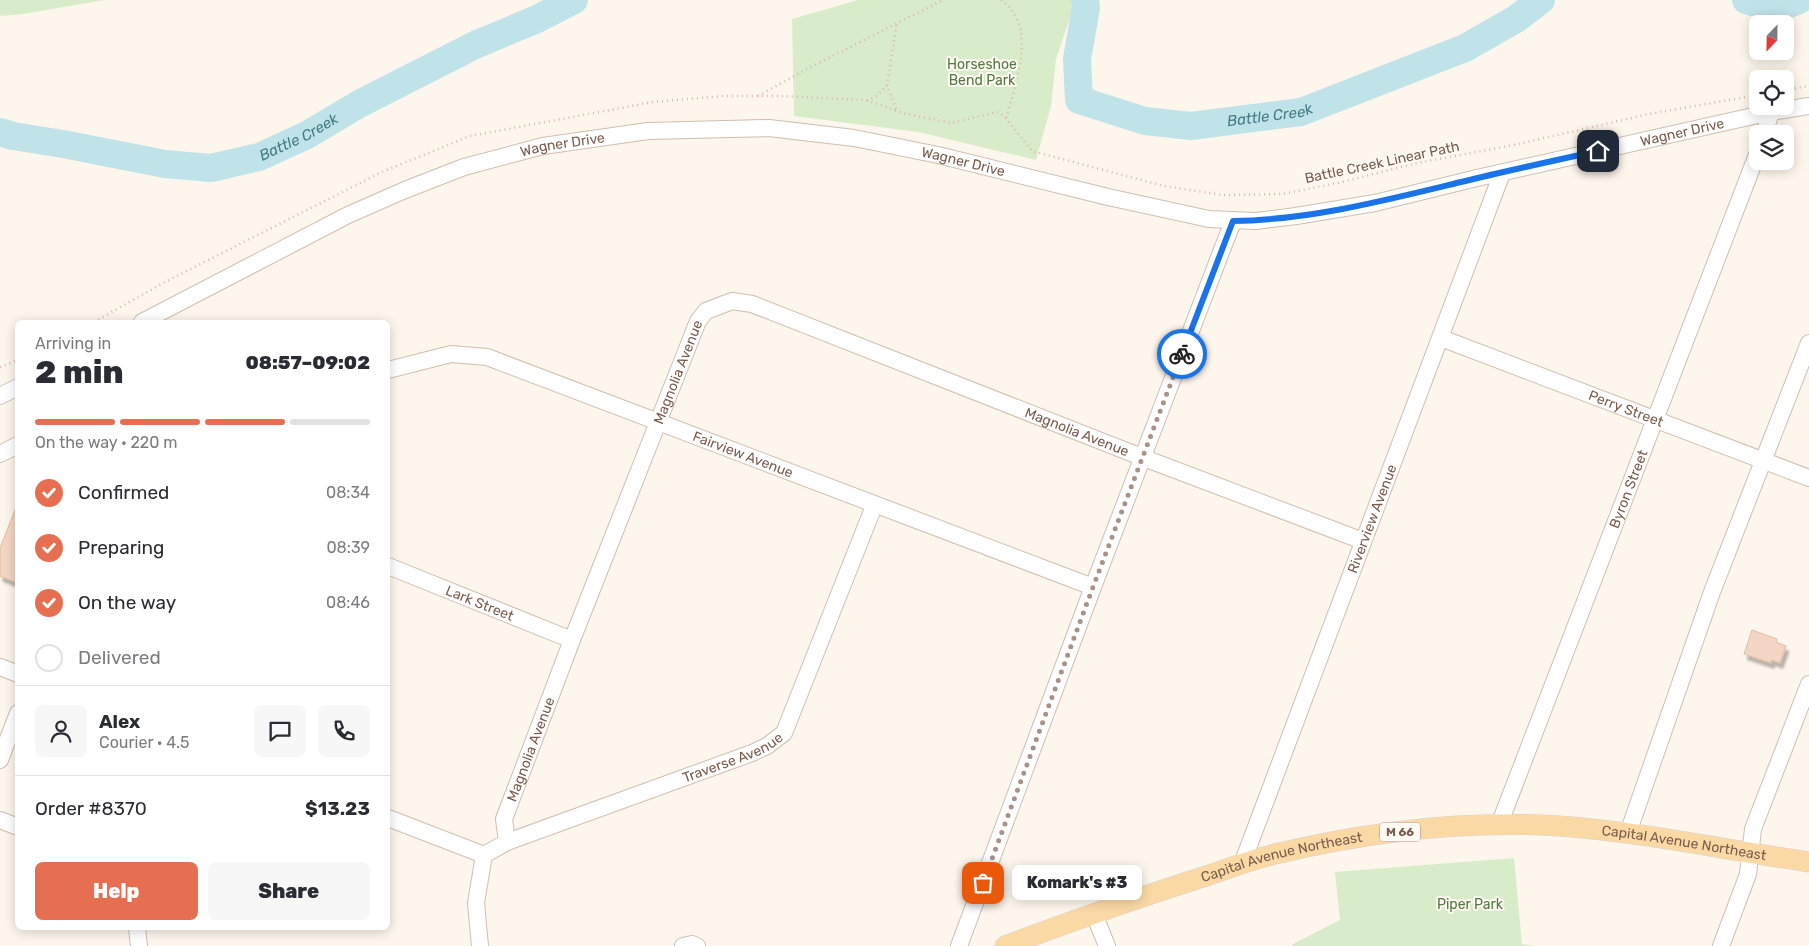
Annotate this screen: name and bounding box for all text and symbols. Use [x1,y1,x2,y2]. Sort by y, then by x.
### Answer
north arrow [1749,15,1794,60]
map controls [1749,15,1794,170]
park label: Horseshoe Bend Park [947,56,1017,89]
button: locate [1749,70,1794,115]
water label: Battle Creek [1226,99,1316,130]
water label: Battle Creek [256,109,342,165]
street label: Wagner Drive [1639,115,1726,150]
button: layers [1749,125,1794,170]
street label: Wagner Drive [519,129,606,161]
pin [1577,130,1619,172]
icon: home [1584,137,1612,165]
street label: Battle Creek Linear Path [1303,138,1461,187]
street label: Wagner Drive [920,144,1007,180]
street label: Magnolia Avenue [650,318,707,427]
courier [1157,329,1207,379]
text: Arriving in [35,334,111,353]
icon: bike [1168,340,1196,368]
text: 08:57–09:02 [246,351,370,374]
text: 2 min [35,353,124,391]
street label: Perry Street [1586,387,1666,431]
street label: Magnolia Avenue [1022,404,1131,460]
street label: Fairview Avenue [690,428,796,481]
text: On the way · 220 m [35,433,177,452]
street label: Byron Street [1606,447,1652,531]
street label: Riverview Avenue [1344,462,1401,576]
icon: check [35,479,63,507]
text: Confirmed [78,481,169,504]
text: 08:34 [326,483,370,502]
icon: check [35,534,63,562]
text: Preparing [78,536,164,559]
text: 08:39 [326,538,370,557]
street label: Lark Street [443,582,517,625]
icon: check [35,589,63,617]
text: On the way [78,591,176,614]
text: 08:46 [326,593,370,612]
text: Delivered [78,646,161,669]
street label: Magnolia Avenue [503,695,559,804]
button: person [35,705,87,757]
button: chat [254,705,306,757]
button: phone [318,705,370,757]
text: Alex [99,710,140,733]
street label: Traverse Avenue [680,729,787,787]
text: Courier · 4.5 [99,733,189,752]
text: Order #8370 [35,797,147,820]
text: $13.23 [305,797,370,820]
road number: M 66 [1380,822,1420,842]
street label: Capital Avenue Northeast [1601,822,1768,864]
street label: Capital Avenue Northeast [1199,829,1364,886]
button: Help [35,862,198,920]
button: Share [208,862,370,920]
pin [962,862,1004,904]
callout: Komark's #3 [1013,866,1143,900]
icon: bag [969,869,997,897]
text: Komark's #3 [1027,873,1127,892]
park label: Piper Park [1437,896,1504,913]

